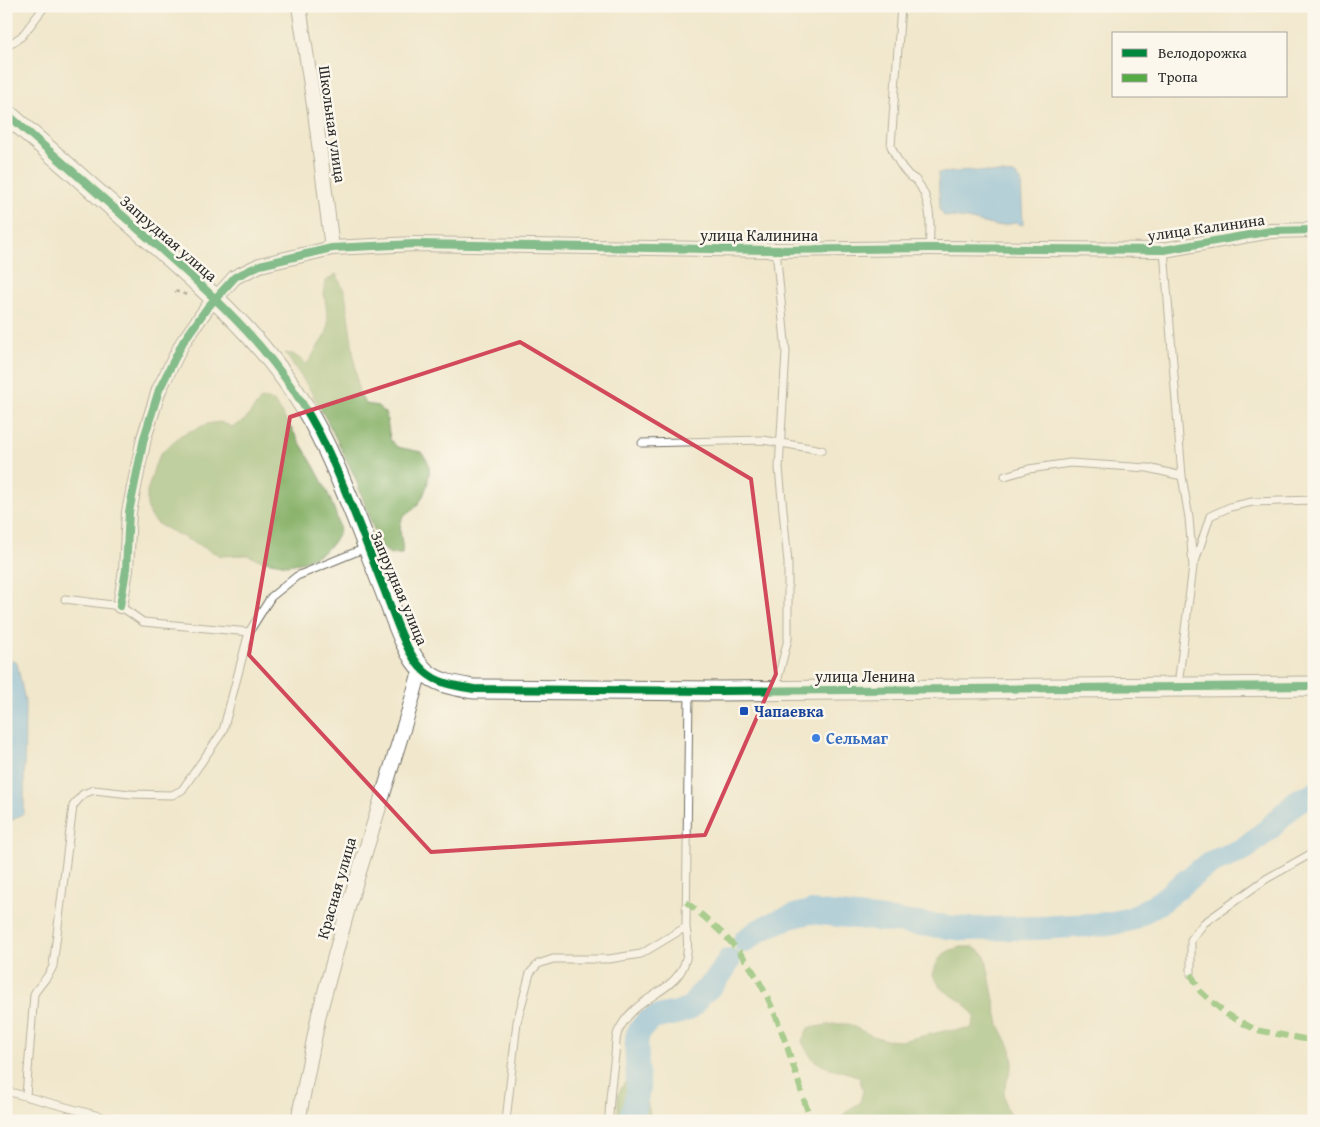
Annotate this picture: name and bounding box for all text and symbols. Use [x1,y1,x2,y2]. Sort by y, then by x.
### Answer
legend [1112,32,1288,98]
text: Велодорожка [1158,42,1248,63]
street label: Школьная улица [313,64,353,184]
text: Тропа [1158,66,1199,87]
street label: Запрудная улица [115,189,223,287]
street label: улица Калинина [1145,207,1267,247]
street label: улица Калинина [699,223,818,247]
street label: Запрудная улица [365,527,435,649]
street label: улица Ленина [814,664,915,688]
place label: Чапаевка [754,699,825,723]
marker: Чапаевка [738,705,750,717]
place label: Сельмаг [826,726,889,750]
marker: Сельмаг [810,732,822,744]
street label: Красная улица [310,834,362,942]

